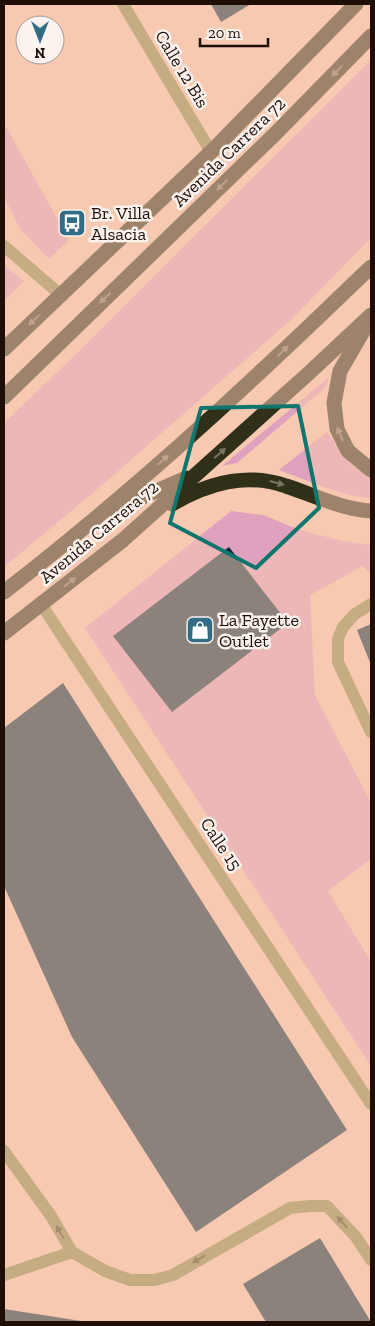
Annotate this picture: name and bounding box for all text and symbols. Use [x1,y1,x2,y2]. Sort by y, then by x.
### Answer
north arrow [15,15,65,65]
scale bar [200,15,268,47]
text: 20 m [208,24,241,42]
street label: Calle 12 Bis [150,26,214,112]
text: N [34,44,45,61]
one-way arrow [331,64,343,76]
street label: Avenida Carrera 72 [168,93,290,211]
one-way arrow [216,179,228,191]
place label: Br. Villa Alsacia [91,202,151,245]
bus stop icon: Br. Villa Alsacia [57,208,87,238]
one-way arrow [100,292,112,304]
one-way arrow [29,314,41,326]
one-way arrow [277,345,289,357]
one-way arrow [336,427,344,441]
one-way arrow [213,448,226,459]
one-way arrow [156,455,169,466]
street label: Avenida Carrera 72 [35,476,163,588]
one-way arrow [269,479,284,487]
one-way arrow [63,576,76,587]
place label: La Fayette Outlet [219,609,299,652]
shop icon: La Fayette Outlet [185,615,215,645]
street label: Calle 15 [195,814,247,874]
one-way arrow [336,1216,348,1228]
one-way arrow [55,1225,64,1238]
one-way arrow [193,1255,206,1264]

